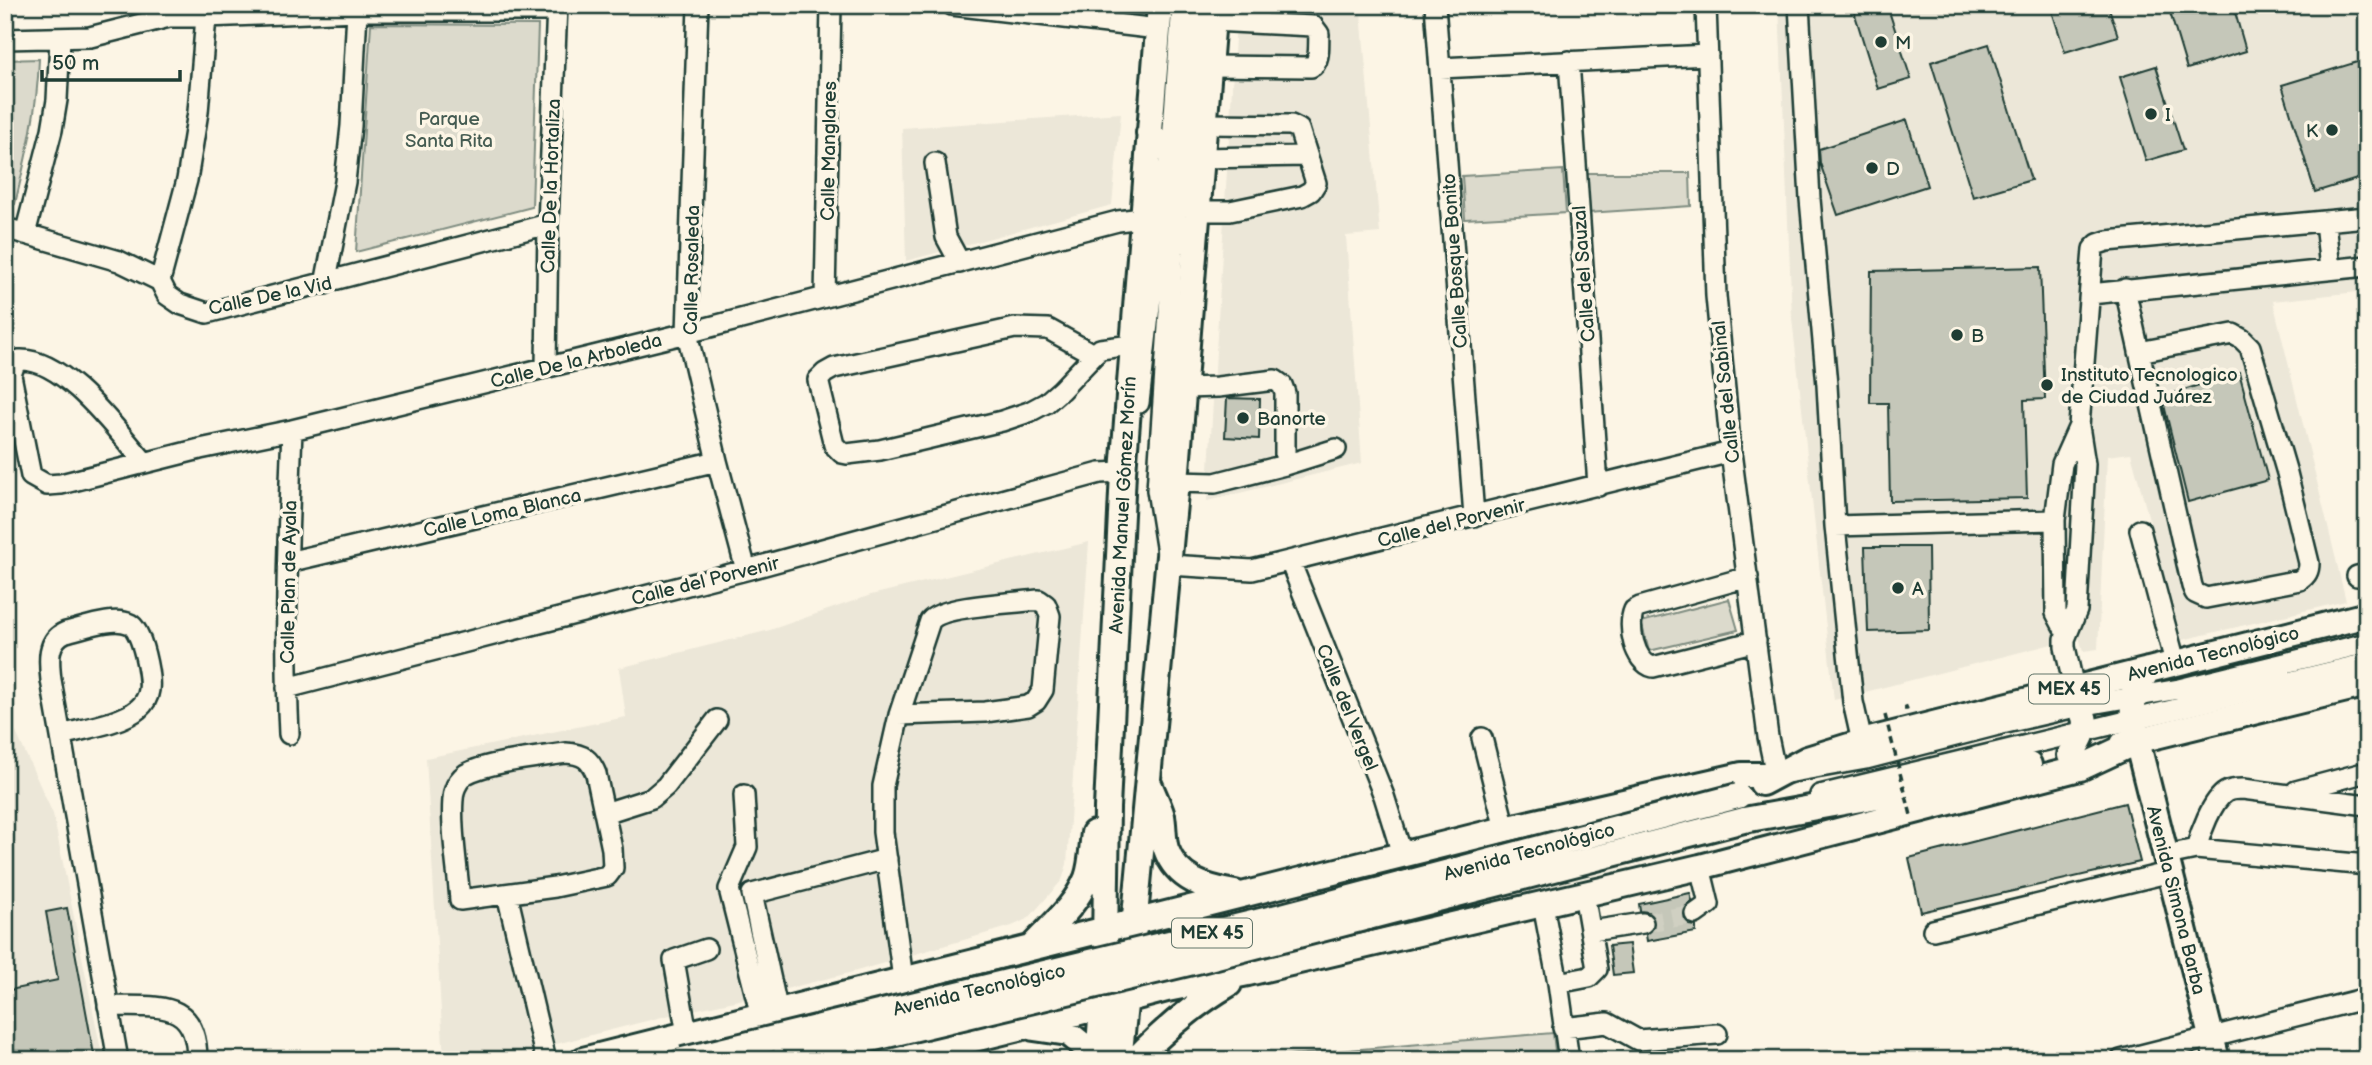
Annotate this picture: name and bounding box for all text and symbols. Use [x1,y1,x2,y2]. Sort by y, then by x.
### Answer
place label: M [1895,32,1911,55]
marker: M [1873,34,1889,50]
scale bar [42,38,180,82]
text: 50 m [52,51,99,76]
street label: Calle Manglares [817,81,842,221]
street label: Calle De la Hortaliza [537,98,566,274]
place label: I [2165,104,2171,127]
marker: I [2143,106,2159,122]
park label: Parque Santa Rita [405,108,493,153]
place label: K [2306,120,2319,143]
marker: K [2324,122,2340,138]
place label: D [1886,158,1900,181]
marker: D [1864,160,1880,176]
street label: Calle Bosque Bonito [1438,173,1473,349]
street label: Calle Rosaleda [680,205,705,335]
street label: Calle del Sauzal [1568,205,1601,343]
street label: Calle De la Vid [207,272,334,321]
street label: Calle del Sabinal [1708,319,1745,464]
place label: B [1971,325,1984,348]
marker: B [1949,327,1965,343]
street label: Calle De la Arboleda [488,329,665,394]
place label: Instituto Tecnologico de Ciudad Juárez [2061,364,2238,409]
street label: Avenida Manuel Gómez Morín [1105,376,1142,634]
marker: Instituto Tecnologico de Ciudad Juárez [2039,377,2055,393]
place label: Banorte [1257,408,1326,431]
marker: Banorte [1235,410,1251,426]
street label: Calle Loma Blanca [421,484,583,543]
street label: Calle del Porvenir [1375,494,1529,553]
street label: Calle Plan de Ayala [277,500,302,664]
street label: Calle del Porvenir [629,552,783,611]
place label: A [1912,578,1924,601]
marker: A [1890,580,1906,596]
street label: Avenida Tecnológico [2125,622,2302,687]
street label: Calle del Vergel [1311,641,1382,774]
road number: MEX 45 [2029,674,2109,704]
street label: Avenida Simona Barba [2141,803,2210,997]
street label: Avenida Tecnológico [1441,819,1617,886]
road number: MEX 45 [1172,918,1252,948]
street label: Avenida Tecnológico [891,959,1068,1021]

